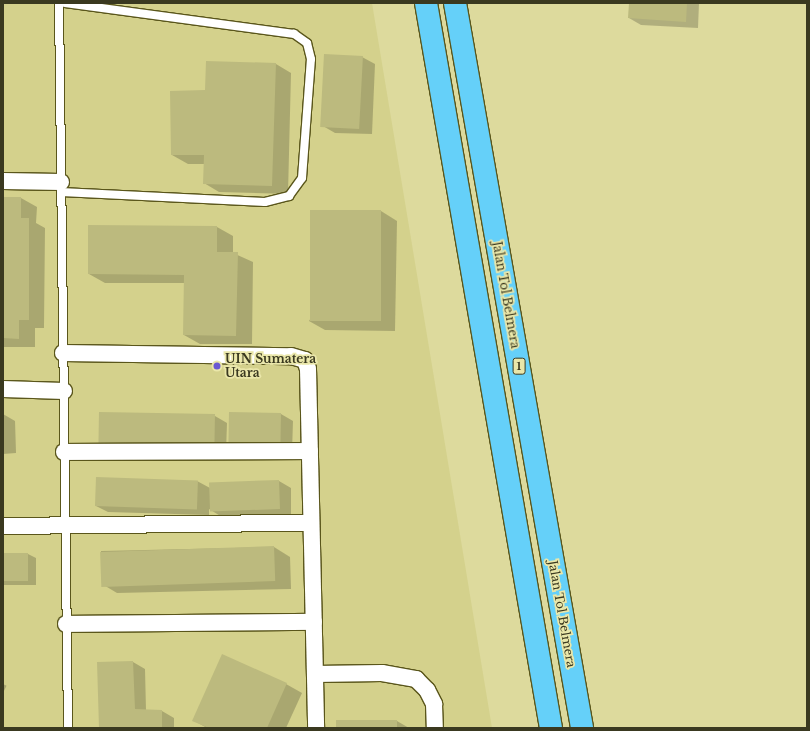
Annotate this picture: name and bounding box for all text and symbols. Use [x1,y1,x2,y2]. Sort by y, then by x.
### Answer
street label: Jalan Tol Belmera [489,240,523,350]
place label: UIN Sumatera Utara [225,352,316,380]
road number: 1 [512,357,526,375]
marker: UIN Sumatera Utara [212,361,222,371]
street label: Jalan Tol Belmera [545,559,579,669]

